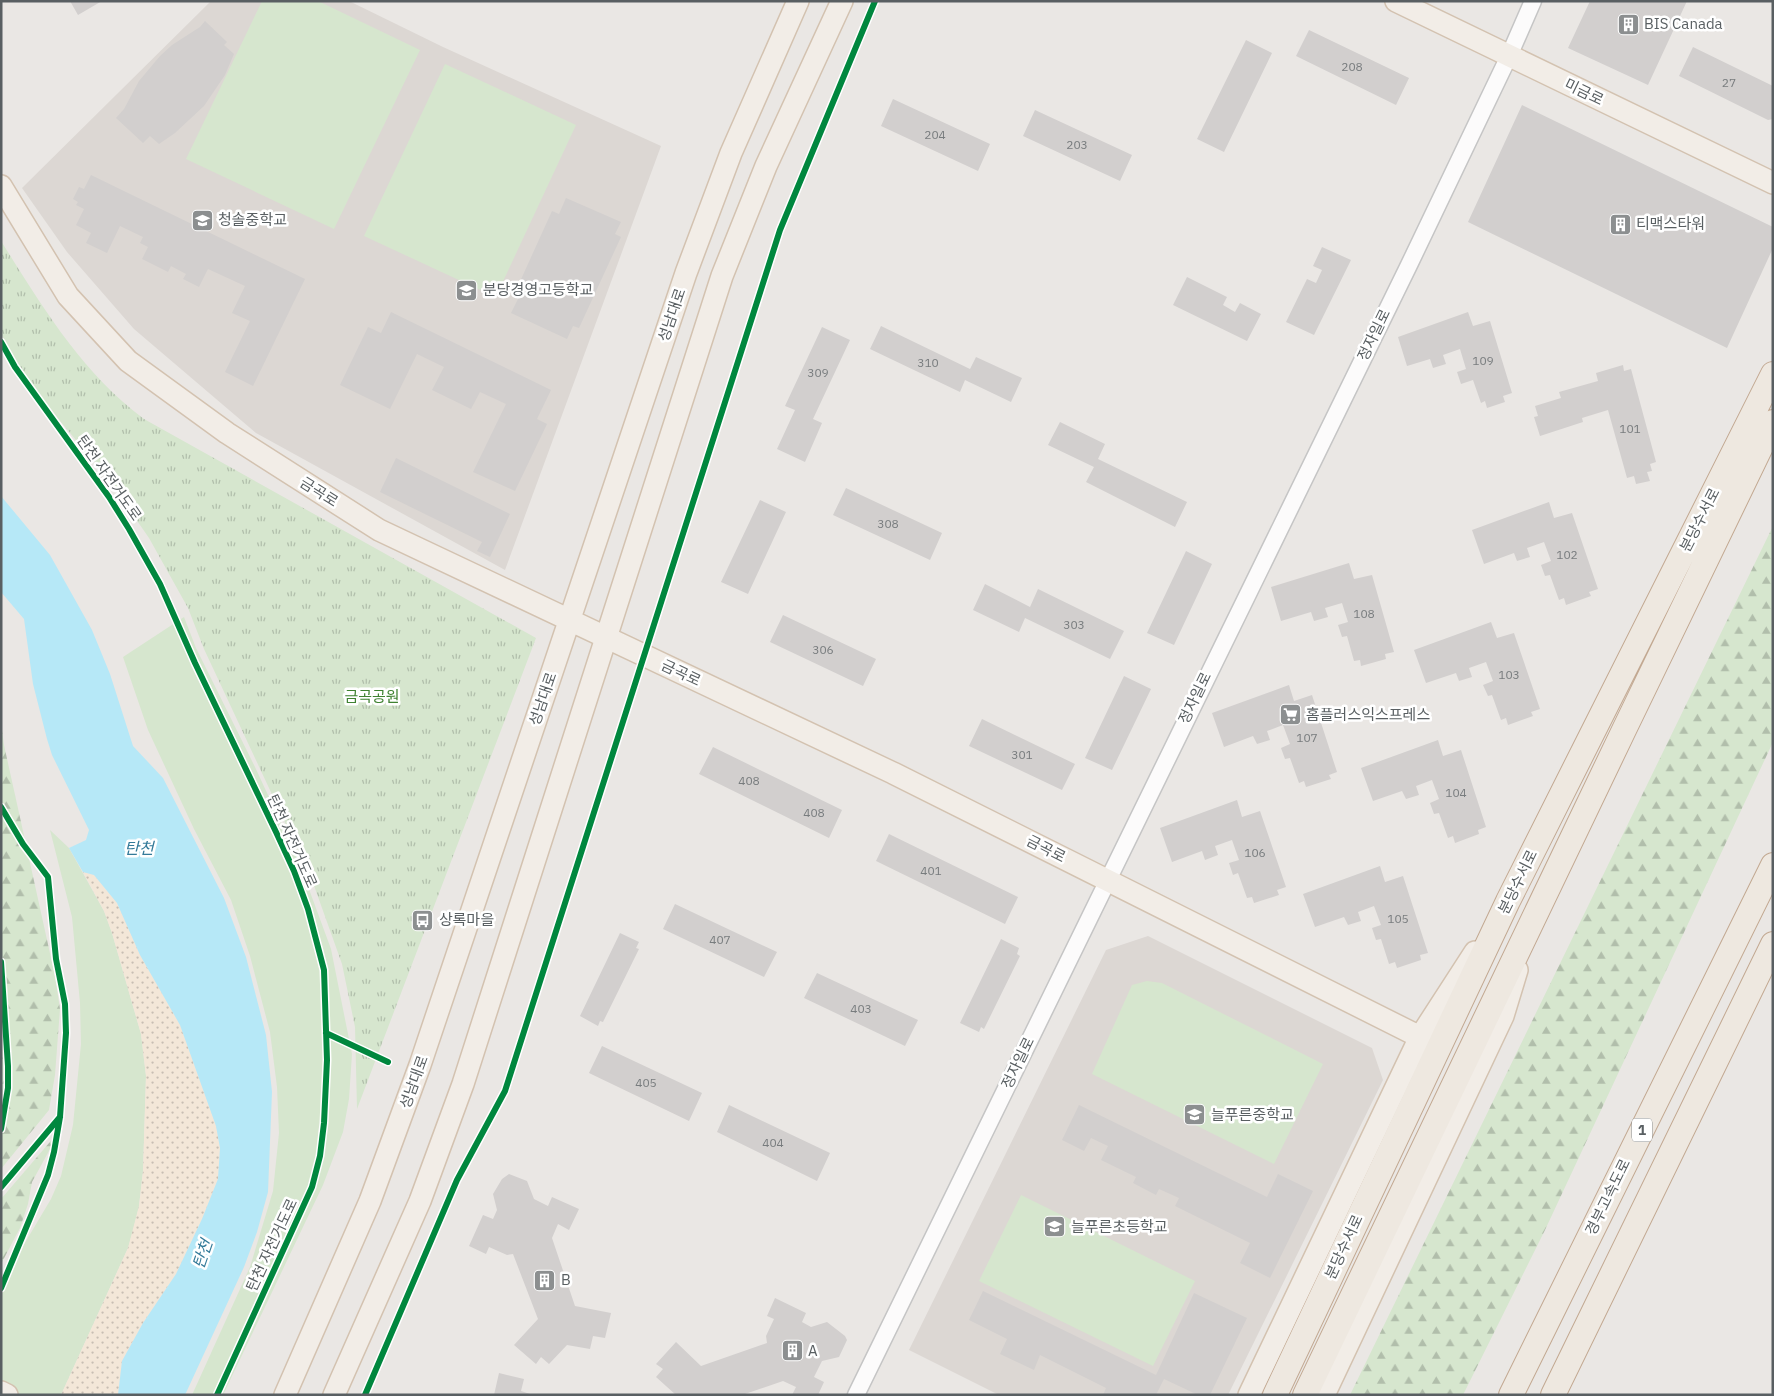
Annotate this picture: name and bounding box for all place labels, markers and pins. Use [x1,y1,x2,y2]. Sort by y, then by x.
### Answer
building icon: BIS Canada [1616,12,1640,36]
place label: BIS Canada [1644,14,1723,33]
school or university icon: 청솔중학교 [190,208,214,232]
place label: 청솔중학교 [218,210,287,229]
building icon: 티맥스타워 [1608,212,1632,236]
place label: 티맥스타워 [1636,214,1705,233]
school or university icon: 분당경영고등학교 [455,278,479,302]
place label: 분당경영고등학교 [483,280,593,299]
supermarket icon: 홈플러스익스프레스 [1278,703,1302,727]
place label: 홈플러스익스프레스 [1306,705,1430,724]
bus stop icon: 상록마을 [411,908,435,932]
place label: 상록마을 [439,910,494,929]
school or university icon: 늘푸른중학교 [1183,1103,1207,1127]
place label: 늘푸른중학교 [1211,1105,1294,1124]
school or university icon: 늘푸른초등학교 [1043,1215,1067,1239]
place label: 늘푸른초등학교 [1071,1217,1168,1236]
building icon: B [533,1268,557,1292]
place label: B [561,1270,571,1289]
building icon: A [780,1339,804,1363]
place label: A [808,1341,818,1360]

